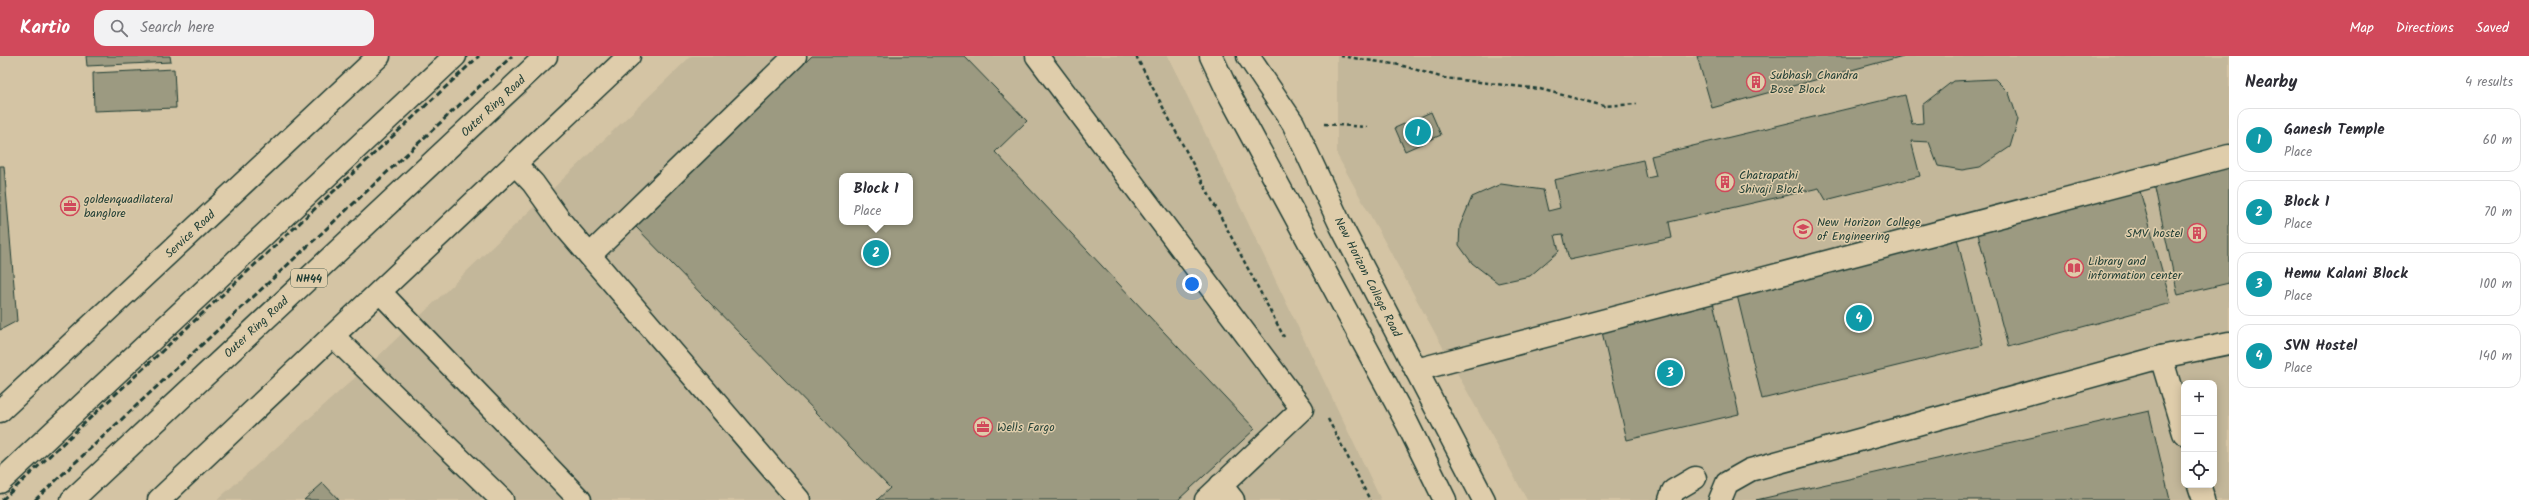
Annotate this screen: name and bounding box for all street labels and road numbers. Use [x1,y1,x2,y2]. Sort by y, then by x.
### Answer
street label: Outer Ring Road [457,70,531,142]
street label: Service Road [161,205,221,263]
street label: New Horizon College Road [1329,214,1407,341]
road number: NH44 [291,269,327,287]
street label: Outer Ring Road [220,291,294,363]

